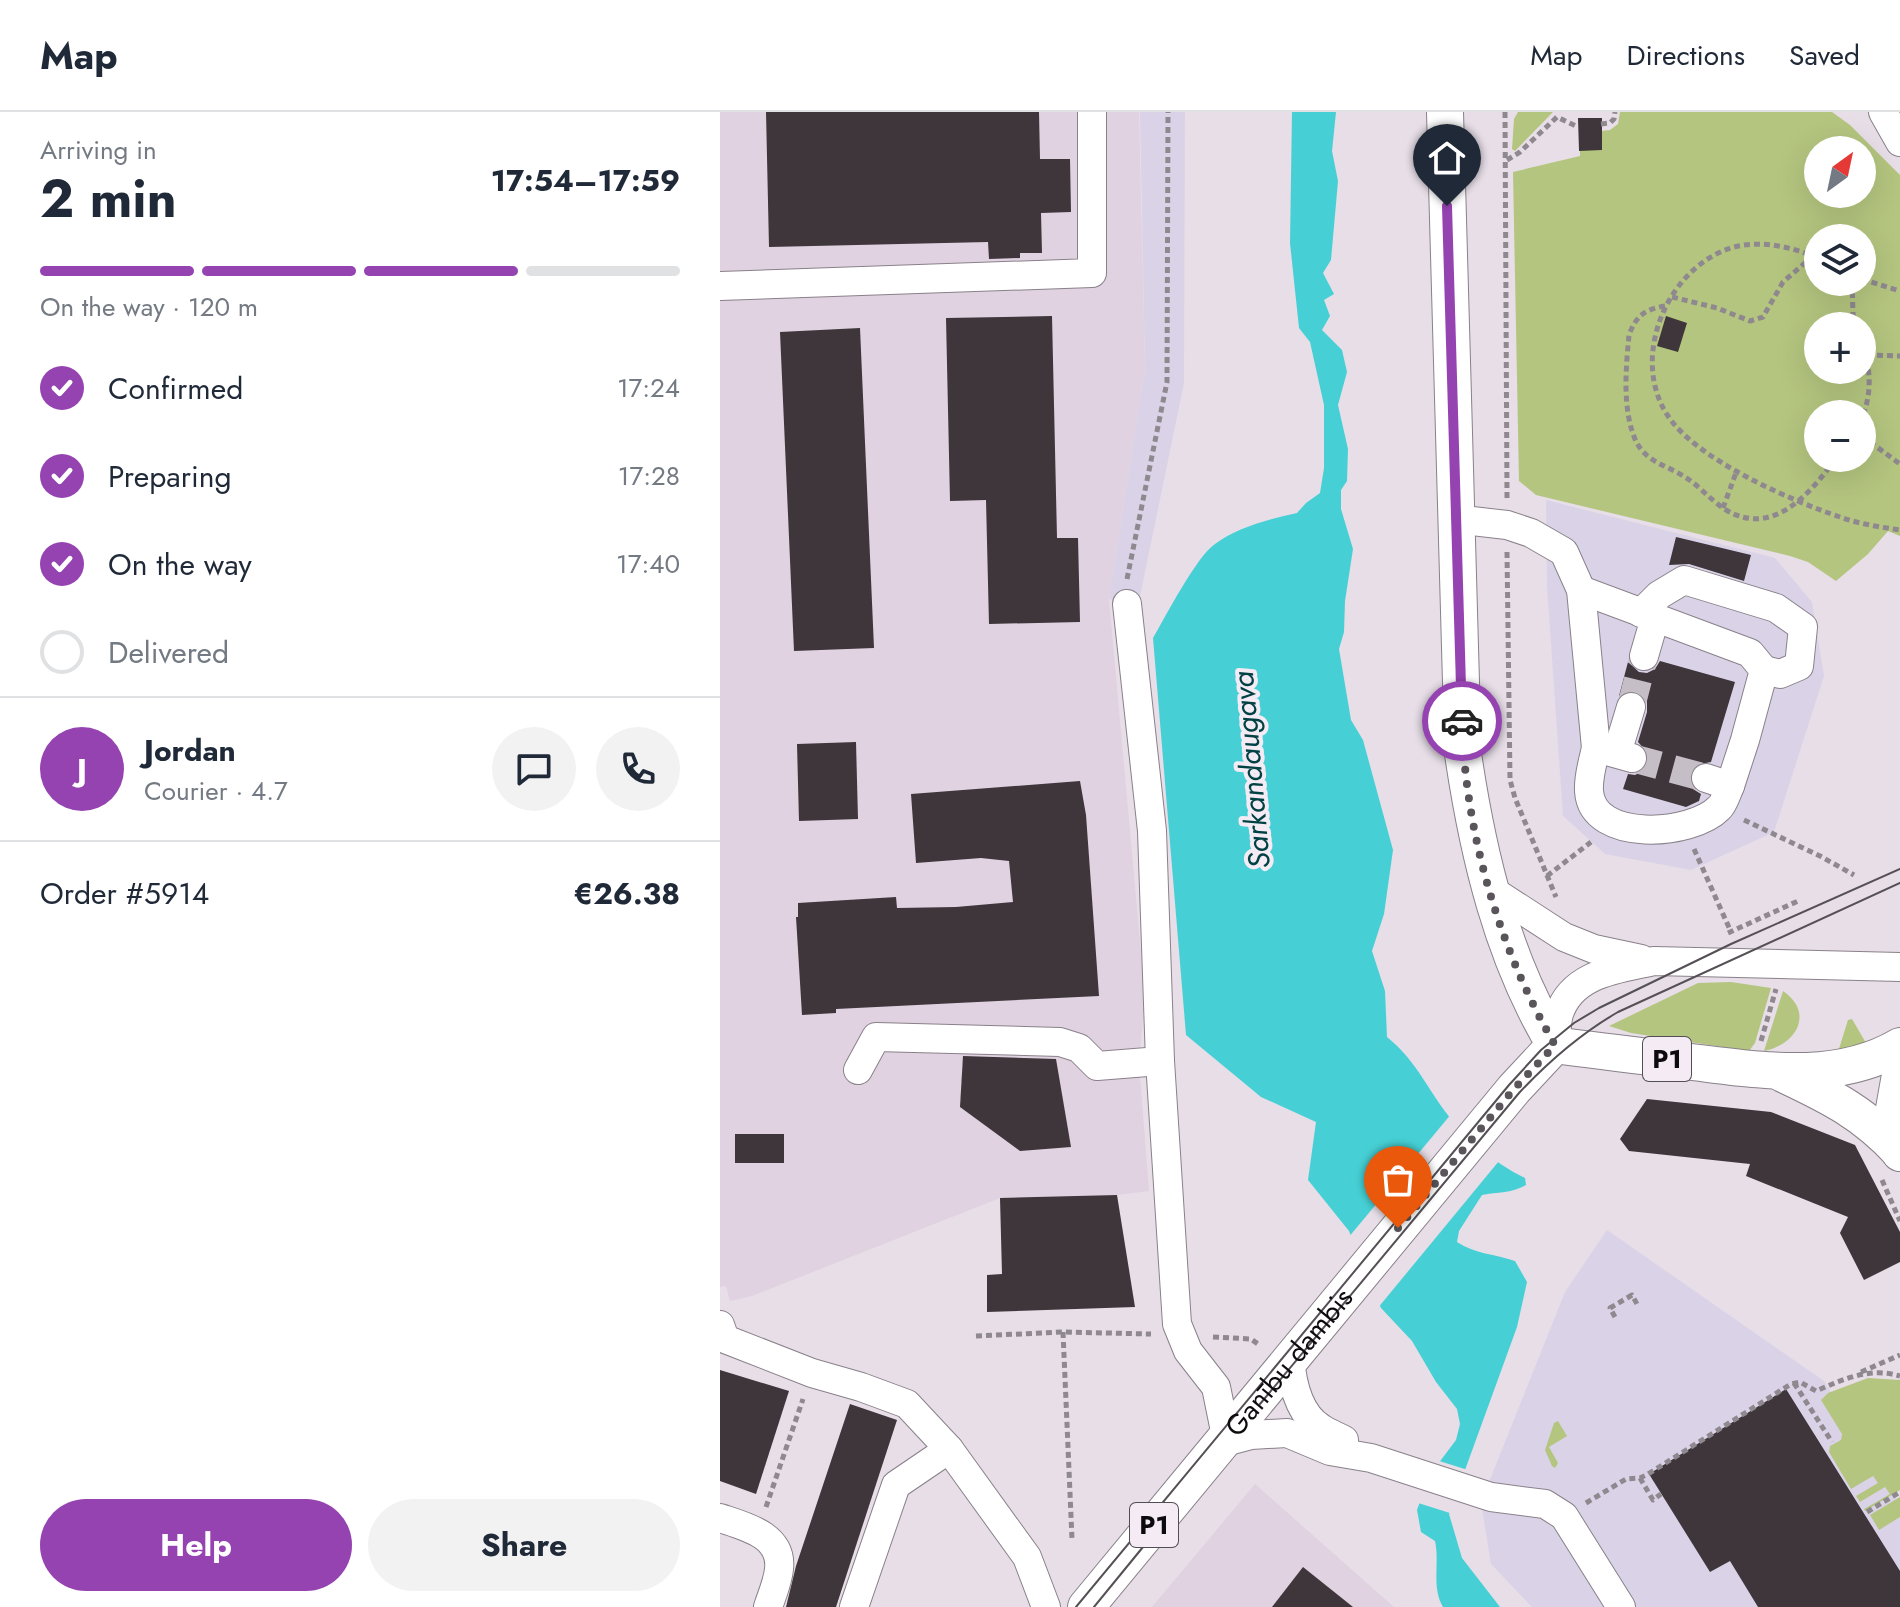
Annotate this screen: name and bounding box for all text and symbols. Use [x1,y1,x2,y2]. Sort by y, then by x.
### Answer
text: Map [40,28,118,83]
text: Map [1530,35,1582,76]
text: Directions [1626,35,1745,76]
text: Saved [1789,35,1860,76]
pin [1413,124,1481,206]
text: Arriving in [40,131,157,169]
icon: home [1425,136,1469,180]
north arrow [1804,136,1876,208]
map controls [1804,136,1876,472]
text: 17:54–17:59 [491,159,680,202]
text: 2 min [40,161,177,237]
button: layers [1804,224,1876,296]
text: On the way · 120 m [40,288,258,326]
button: + [1804,312,1876,384]
icon: check [40,366,84,410]
text: Confirmed [108,367,243,410]
text: 17:24 [617,369,680,407]
button: − [1804,400,1876,472]
icon: check [40,454,84,498]
text: Preparing [108,455,232,498]
text: 17:28 [618,457,680,495]
icon: check [40,542,84,586]
text: On the way [108,543,252,586]
text: 17:40 [616,545,680,583]
text: Delivered [108,631,229,674]
water label: Sarkandaugava [1221,669,1281,871]
courier [1422,681,1502,761]
icon: car [1440,699,1484,743]
button: chat [492,727,576,811]
button: phone [596,727,680,811]
text: Jordan [144,729,236,772]
text: J [77,748,87,791]
text: Courier · 4.7 [144,772,288,810]
text: Order #5914 [40,872,209,915]
text: €26.38 [574,872,680,915]
road number: P1 [1643,1037,1691,1081]
pin [1364,1146,1432,1228]
icon: bag [1376,1158,1420,1202]
street label: Ganību dambis [1215,1279,1362,1445]
button: Help [40,1499,352,1591]
button: Share [368,1499,680,1591]
road number: P1 [1130,1503,1178,1547]

